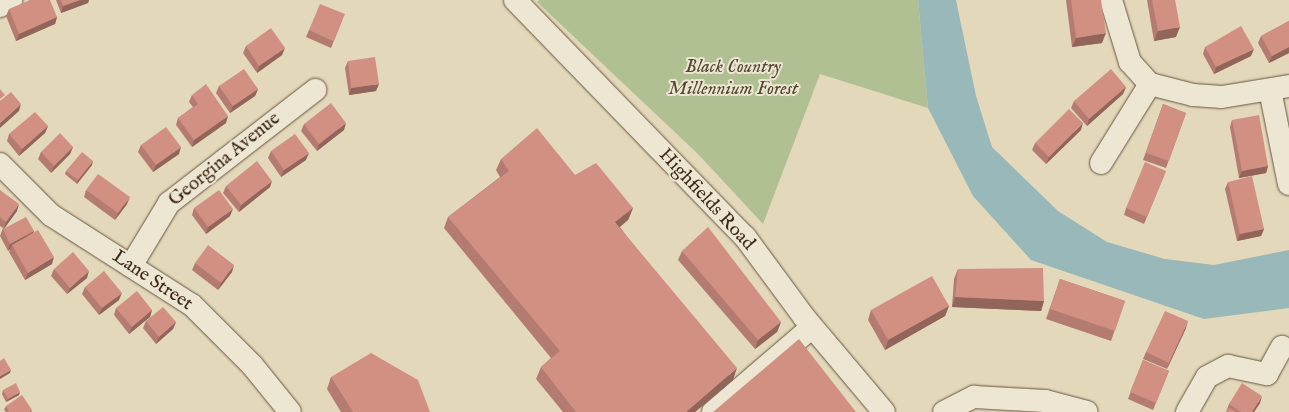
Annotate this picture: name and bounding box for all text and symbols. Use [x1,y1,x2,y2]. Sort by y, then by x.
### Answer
park label: Black Country Millennium Forest [668,57,798,101]
street label: Georgina Avenue [165,108,285,212]
street label: Highfields Road [653,144,759,256]
street label: Lane Street [108,246,196,316]

